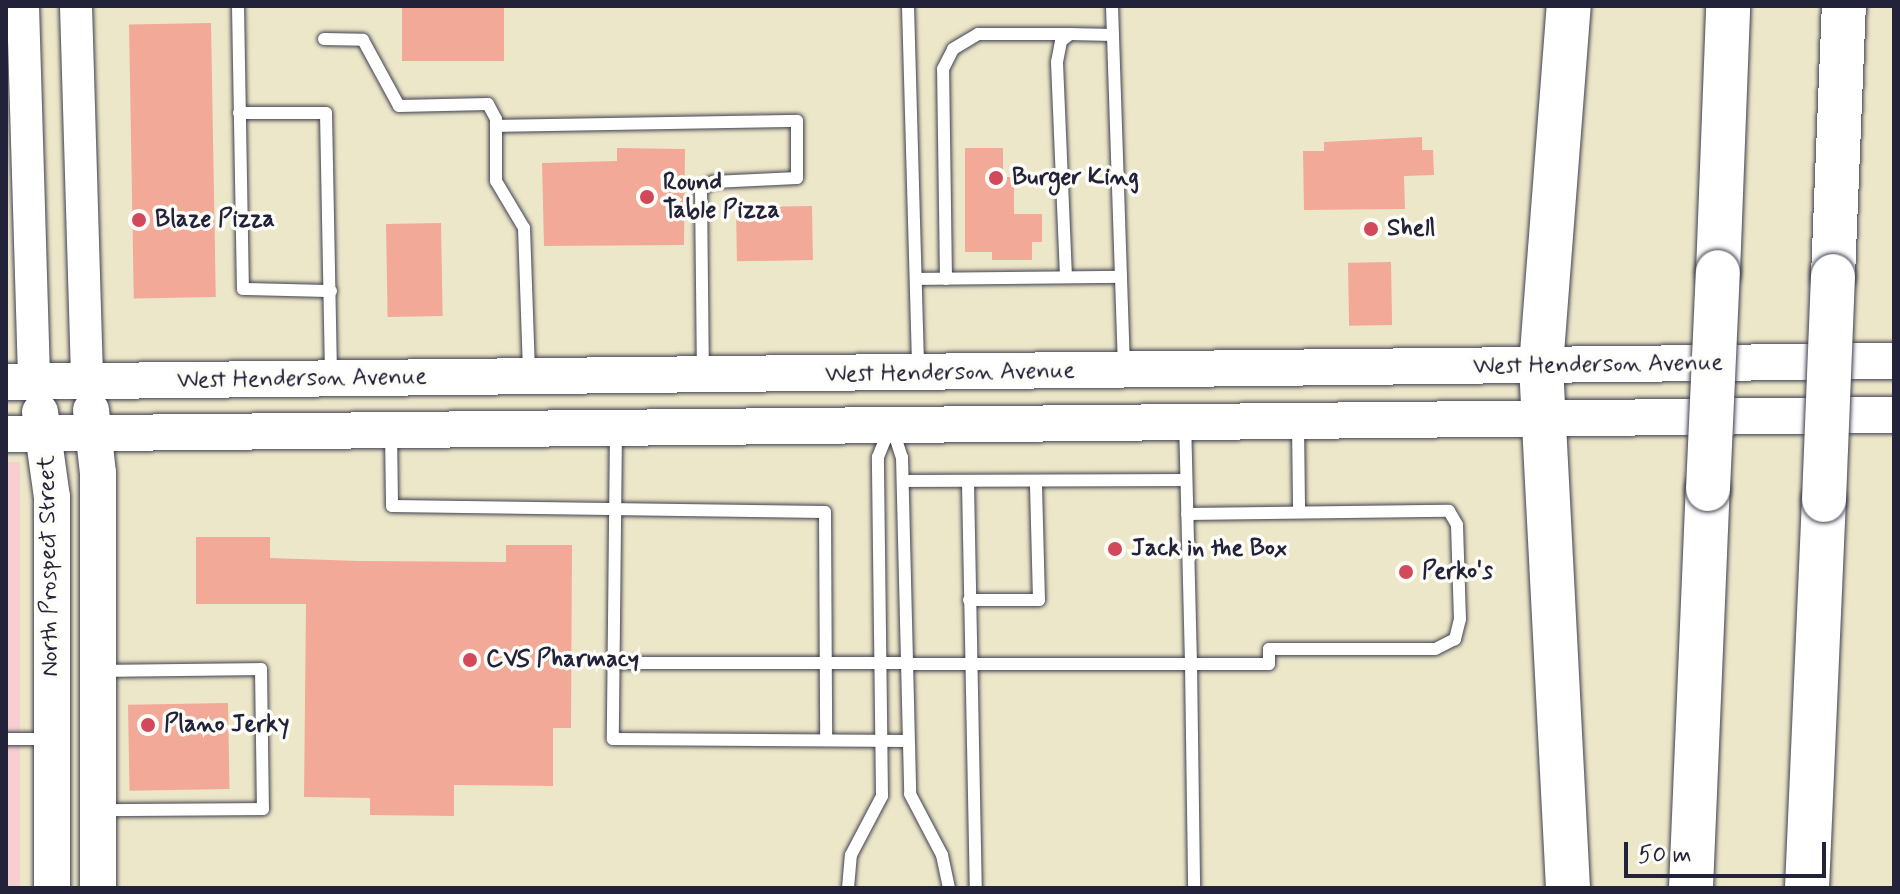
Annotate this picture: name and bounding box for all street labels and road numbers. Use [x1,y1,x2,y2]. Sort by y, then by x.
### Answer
street label: West Henderson Avenue [1473,348,1723,382]
street label: West Henderson Avenue [825,356,1075,390]
street label: West Henderson Avenue [177,362,427,396]
street label: North Prospect Street [33,455,65,677]

